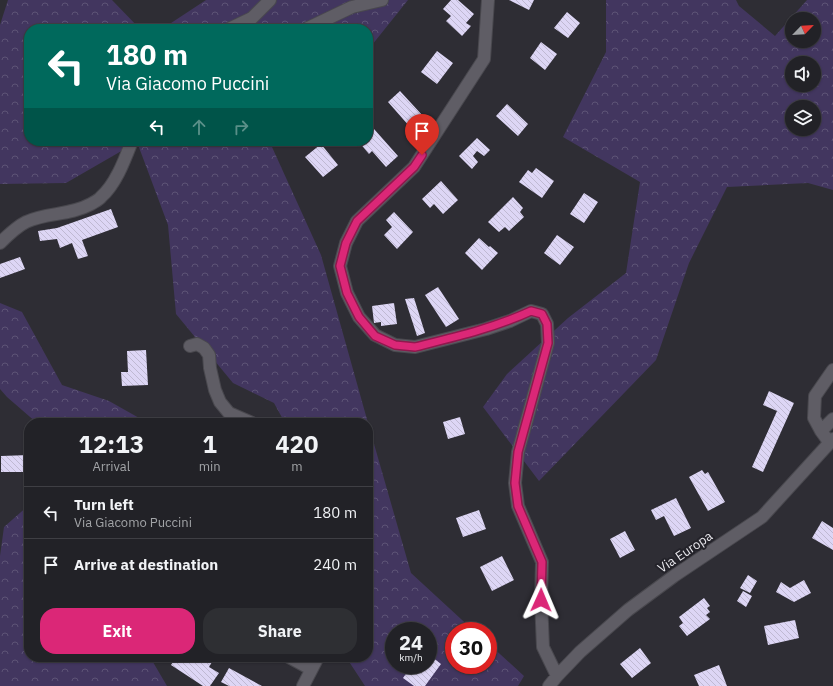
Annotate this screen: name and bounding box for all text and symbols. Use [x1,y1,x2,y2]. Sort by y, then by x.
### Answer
north arrow [785,12,821,48]
map controls [785,12,821,136]
text: 180 m [106,36,188,73]
icon: left [40,40,92,92]
button: sound [785,56,821,92]
text: Via Giacomo Puccini [106,72,269,95]
button: layers [785,100,821,136]
pin [405,114,439,155]
icon: left [146,116,168,138]
icon: ahead [188,116,210,138]
icon: right [230,116,252,138]
icon: arrive [411,120,433,142]
text: 12:13 [79,428,144,460]
text: 1 [202,428,217,460]
text: 420 [275,428,318,460]
text: Arrival [92,458,130,475]
text: min [199,458,221,475]
text: m [291,458,302,475]
text: Turn left [74,495,134,514]
icon: left [40,502,62,524]
text: 180 m [313,503,357,522]
text: Via Giacomo Puccini [74,514,192,531]
street label: Via Europa [654,527,716,577]
icon: arrive [40,554,62,576]
text: Arrive at destination [74,555,218,574]
text: 240 m [313,555,357,574]
position arrow [520,579,562,621]
button: Exit [40,608,195,654]
button: Share [203,608,357,654]
speed limit sign: 30 [445,622,497,674]
text: 24 [399,629,423,656]
text: km/h [399,651,423,664]

